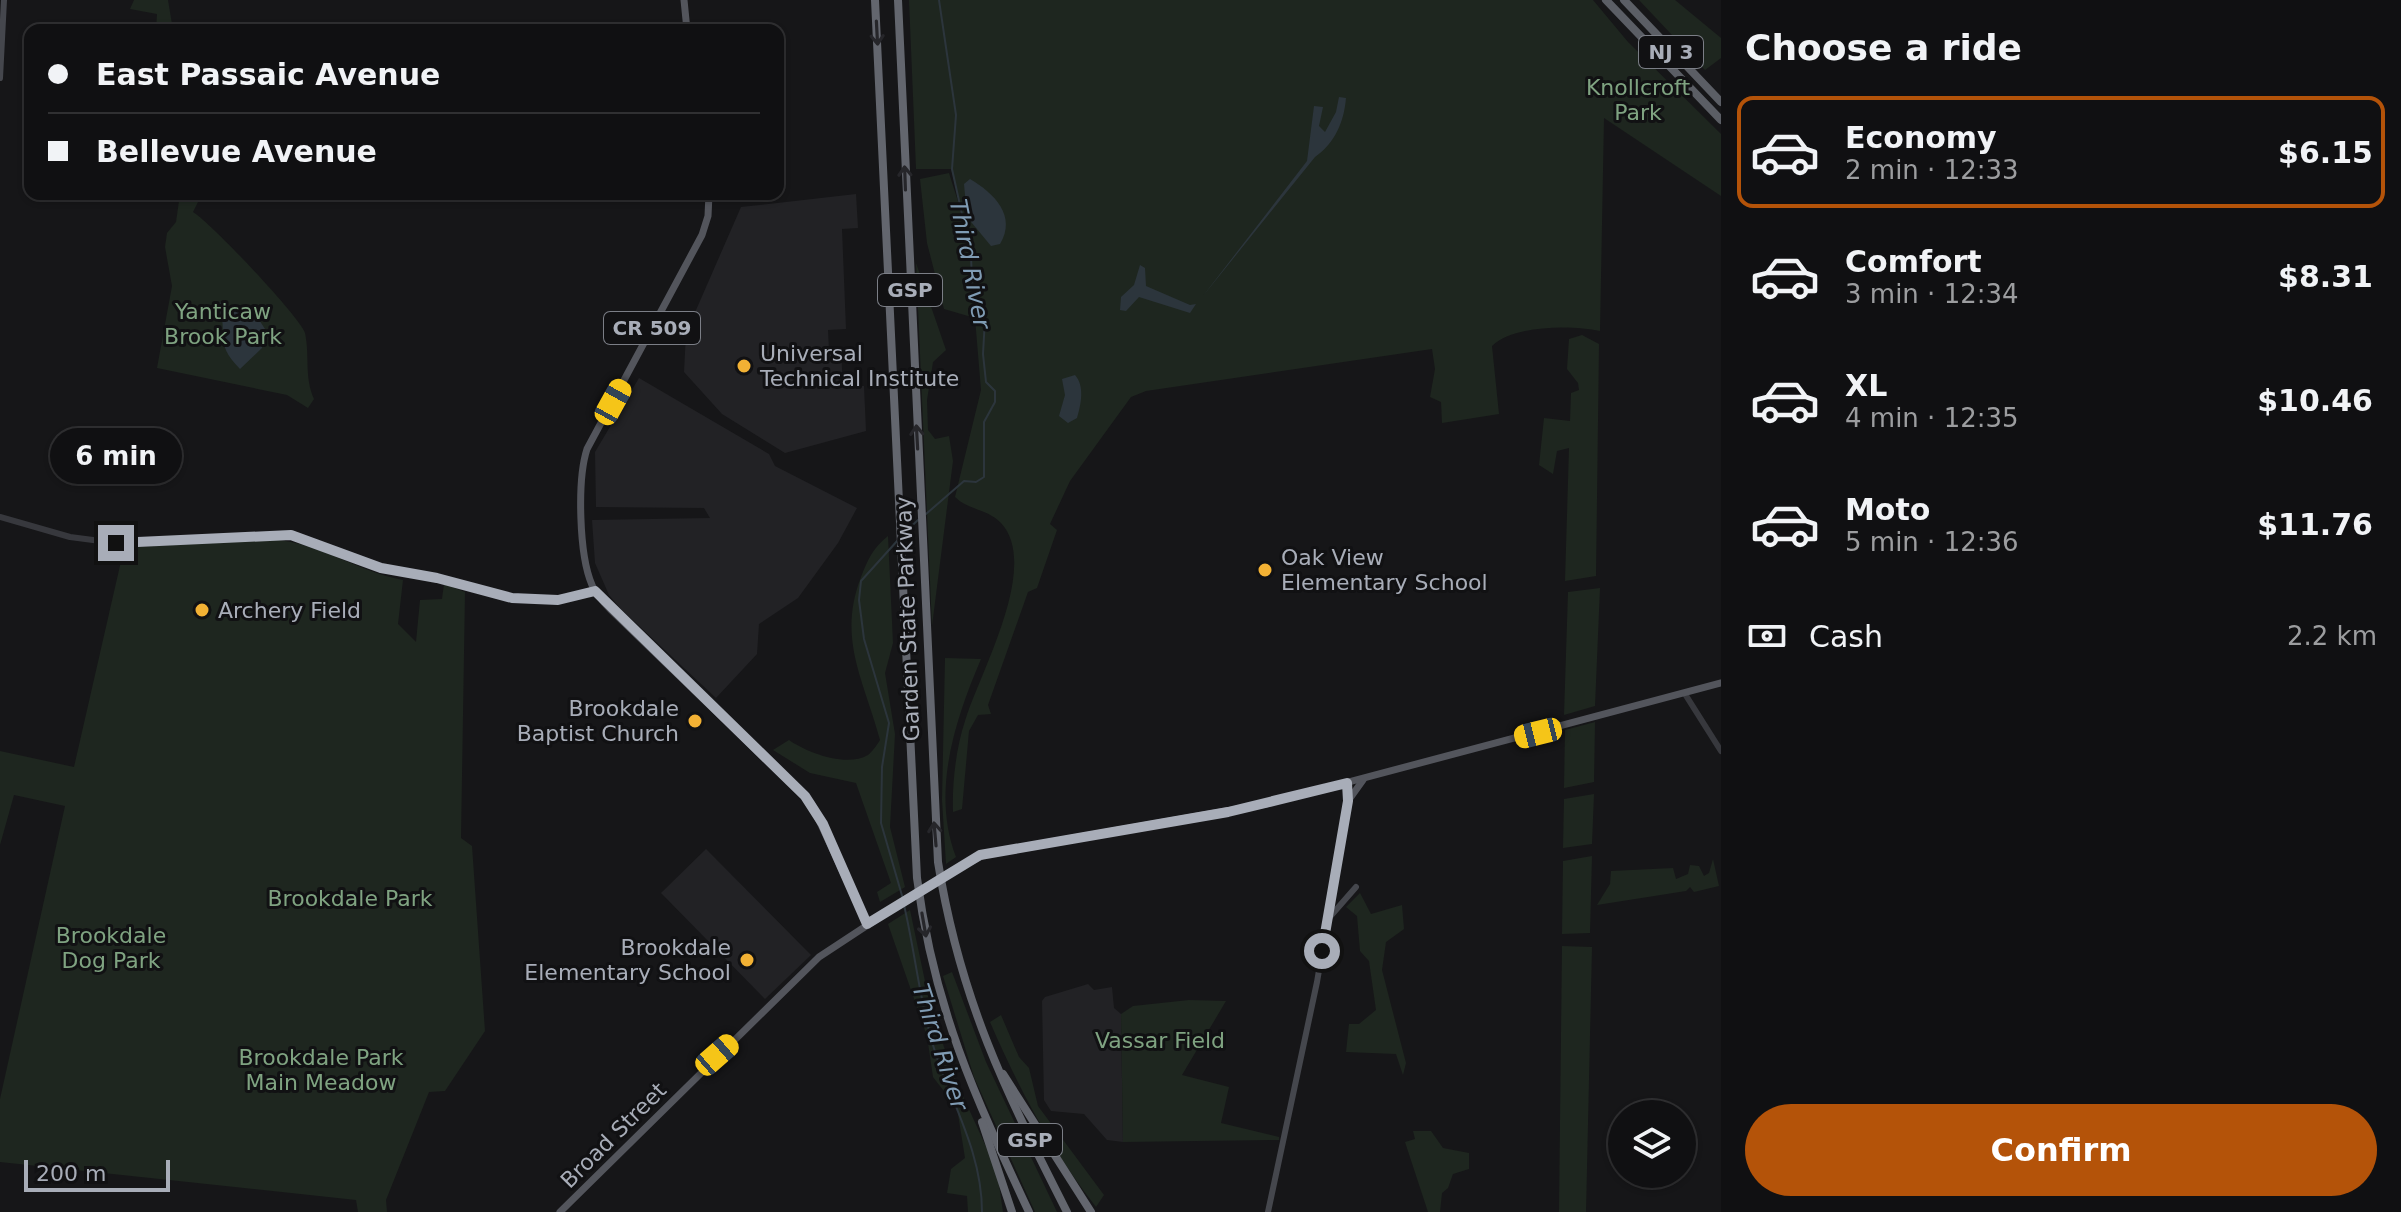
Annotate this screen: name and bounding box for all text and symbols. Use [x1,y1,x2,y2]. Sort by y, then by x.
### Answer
one-way arrow [869,19,884,46]
text: Choose a ride [1745,27,2022,68]
road number: NJ 3 [1639,36,1703,68]
text: East Passaic Avenue [96,57,440,92]
park label: Knollcroft Park [1586,75,1690,125]
icon: car [1749,116,1821,188]
text: Economy [1845,120,1997,155]
text: Bellevue Avenue [96,134,377,169]
text: $6.15 [2278,135,2373,170]
text: 2 min · 12:33 [1845,155,2019,185]
one-way arrow [898,165,913,192]
water label: Third River [944,197,997,333]
icon: car [1749,240,1821,312]
text: Comfort [1845,244,1982,279]
text: $8.31 [2278,259,2373,294]
road number: GSP [878,274,942,306]
text: 3 min · 12:34 [1845,279,2019,309]
park label: Yanticaw Brook Park [164,299,282,349]
road number: CR 509 [604,312,700,344]
place label: Universal Technical Institute [759,341,959,391]
marker: Universal Technical Institute [735,357,753,375]
icon: car [1749,364,1821,436]
text: XL [1845,368,1887,403]
car [591,375,635,429]
text: $10.46 [2257,383,2373,418]
text: 4 min · 12:35 [1845,403,2019,433]
one-way arrow [909,424,924,451]
callout: 6 min [50,427,182,483]
text: 6 min [75,441,157,471]
icon: car [1749,488,1821,560]
text: Moto [1845,492,1930,527]
street label: Garden State Parkway [891,496,924,742]
text: $11.76 [2257,507,2373,542]
route end [98,525,134,561]
text: 5 min · 12:36 [1845,527,2019,557]
place label: Oak View Elementary School [1281,545,1488,595]
marker: Oak View Elementary School [1256,561,1274,579]
place label: Archery Field [218,598,361,623]
marker: Archery Field [193,601,211,619]
icon: cash [1745,614,1789,658]
text: Cash [1809,619,1883,654]
text: 2.2 km [2287,621,2377,651]
place label: Brookdale Baptist Church [517,696,679,746]
marker: Brookdale Baptist Church [686,712,704,730]
car [1512,716,1564,750]
one-way arrow [928,821,943,848]
park label: Brookdale Park [268,886,433,911]
one-way arrow [917,912,932,937]
park label: Brookdale Dog Park [56,923,166,973]
route start [1304,933,1340,969]
place label: Brookdale Elementary School [524,935,731,985]
marker: Brookdale Elementary School [738,951,756,969]
water label: Third River [906,980,974,1116]
park label: Vassar Field [1095,1028,1225,1053]
car [691,1030,743,1080]
park label: Brookdale Park Main Meadow [239,1045,404,1095]
street label: Broad Street [556,1077,671,1193]
map controls [1608,1100,1696,1188]
button: layers [1608,1100,1696,1188]
button: Confirm [1745,1104,2377,1196]
road number: GSP [998,1124,1062,1156]
scale bar [24,1156,170,1192]
text: 200 m [36,1161,106,1186]

